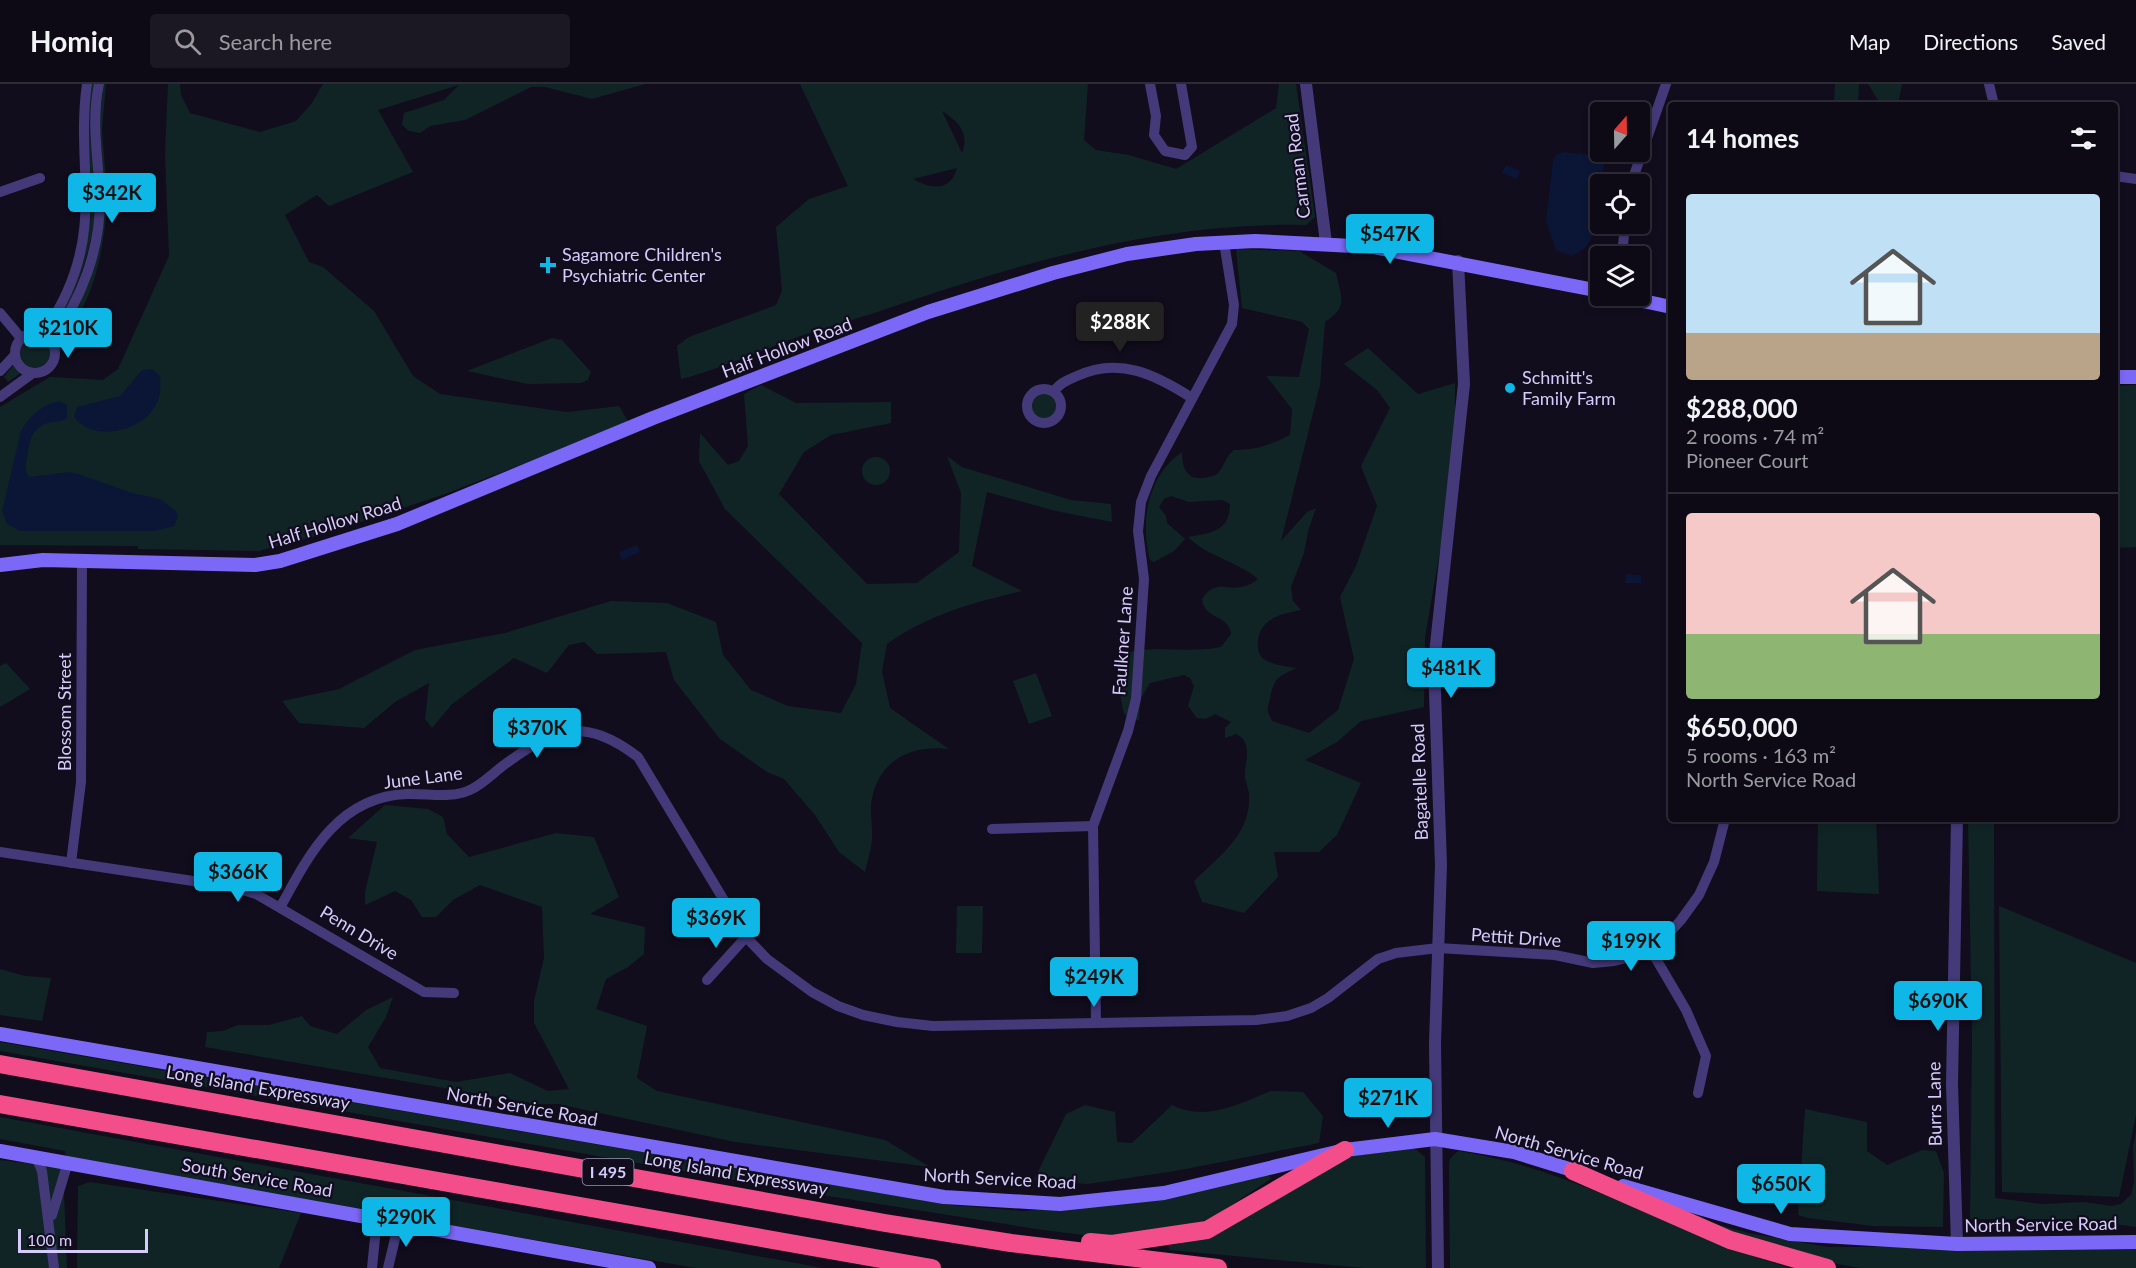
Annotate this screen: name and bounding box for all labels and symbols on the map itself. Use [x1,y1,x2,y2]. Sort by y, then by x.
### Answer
north arrow [1590,102,1650,162]
street label: Carman Road [1280,112,1314,220]
pin: $342K [70,173,154,224]
pin: $547K [1348,214,1432,265]
place label: Sagamore Children's Psychiatric Center [562,243,722,286]
marker: Sagamore Children's Psychiatric Center [539,256,557,274]
pin: $288K [1078,302,1162,353]
pin: $210K [26,308,110,359]
street label: Half Hollow Road [718,312,855,382]
place label: Schmitt's Family Farm [1522,366,1616,409]
marker: Schmitt's Family Farm [1503,381,1517,395]
street label: Half Hollow Road [266,491,404,553]
street label: Faulkner Lane [1107,586,1137,696]
pin: $481K [1409,648,1493,699]
street label: Blossom Street [53,652,75,771]
pin: $370K [495,708,579,759]
street label: Bagatelle Road [1406,723,1432,841]
street label: June Lane [382,761,464,793]
pin: $366K [196,852,280,903]
pin: $369K [674,898,758,949]
street label: Penn Drive [316,900,403,964]
pin: $199K [1589,921,1673,972]
street label: Pettit Drive [1470,923,1562,951]
pin: $249K [1052,957,1136,1008]
pin: $690K [1896,981,1980,1032]
street label: Long Island Expressway [165,1060,352,1114]
street label: Burrs Lane [1922,1061,1946,1147]
pin: $271K [1346,1078,1430,1129]
street label: North Service Road [445,1082,600,1130]
street label: North Service Road [1493,1120,1646,1184]
street label: Long Island Expressway [643,1146,830,1200]
street label: South Service Road [180,1153,334,1201]
road number: I 495 [582,1159,634,1185]
street label: North Service Road [923,1163,1077,1193]
pin: $650K [1739,1164,1823,1215]
pin: $290K [364,1197,448,1248]
street label: North Service Road [1964,1212,2118,1236]
scale bar [18,1226,148,1254]

